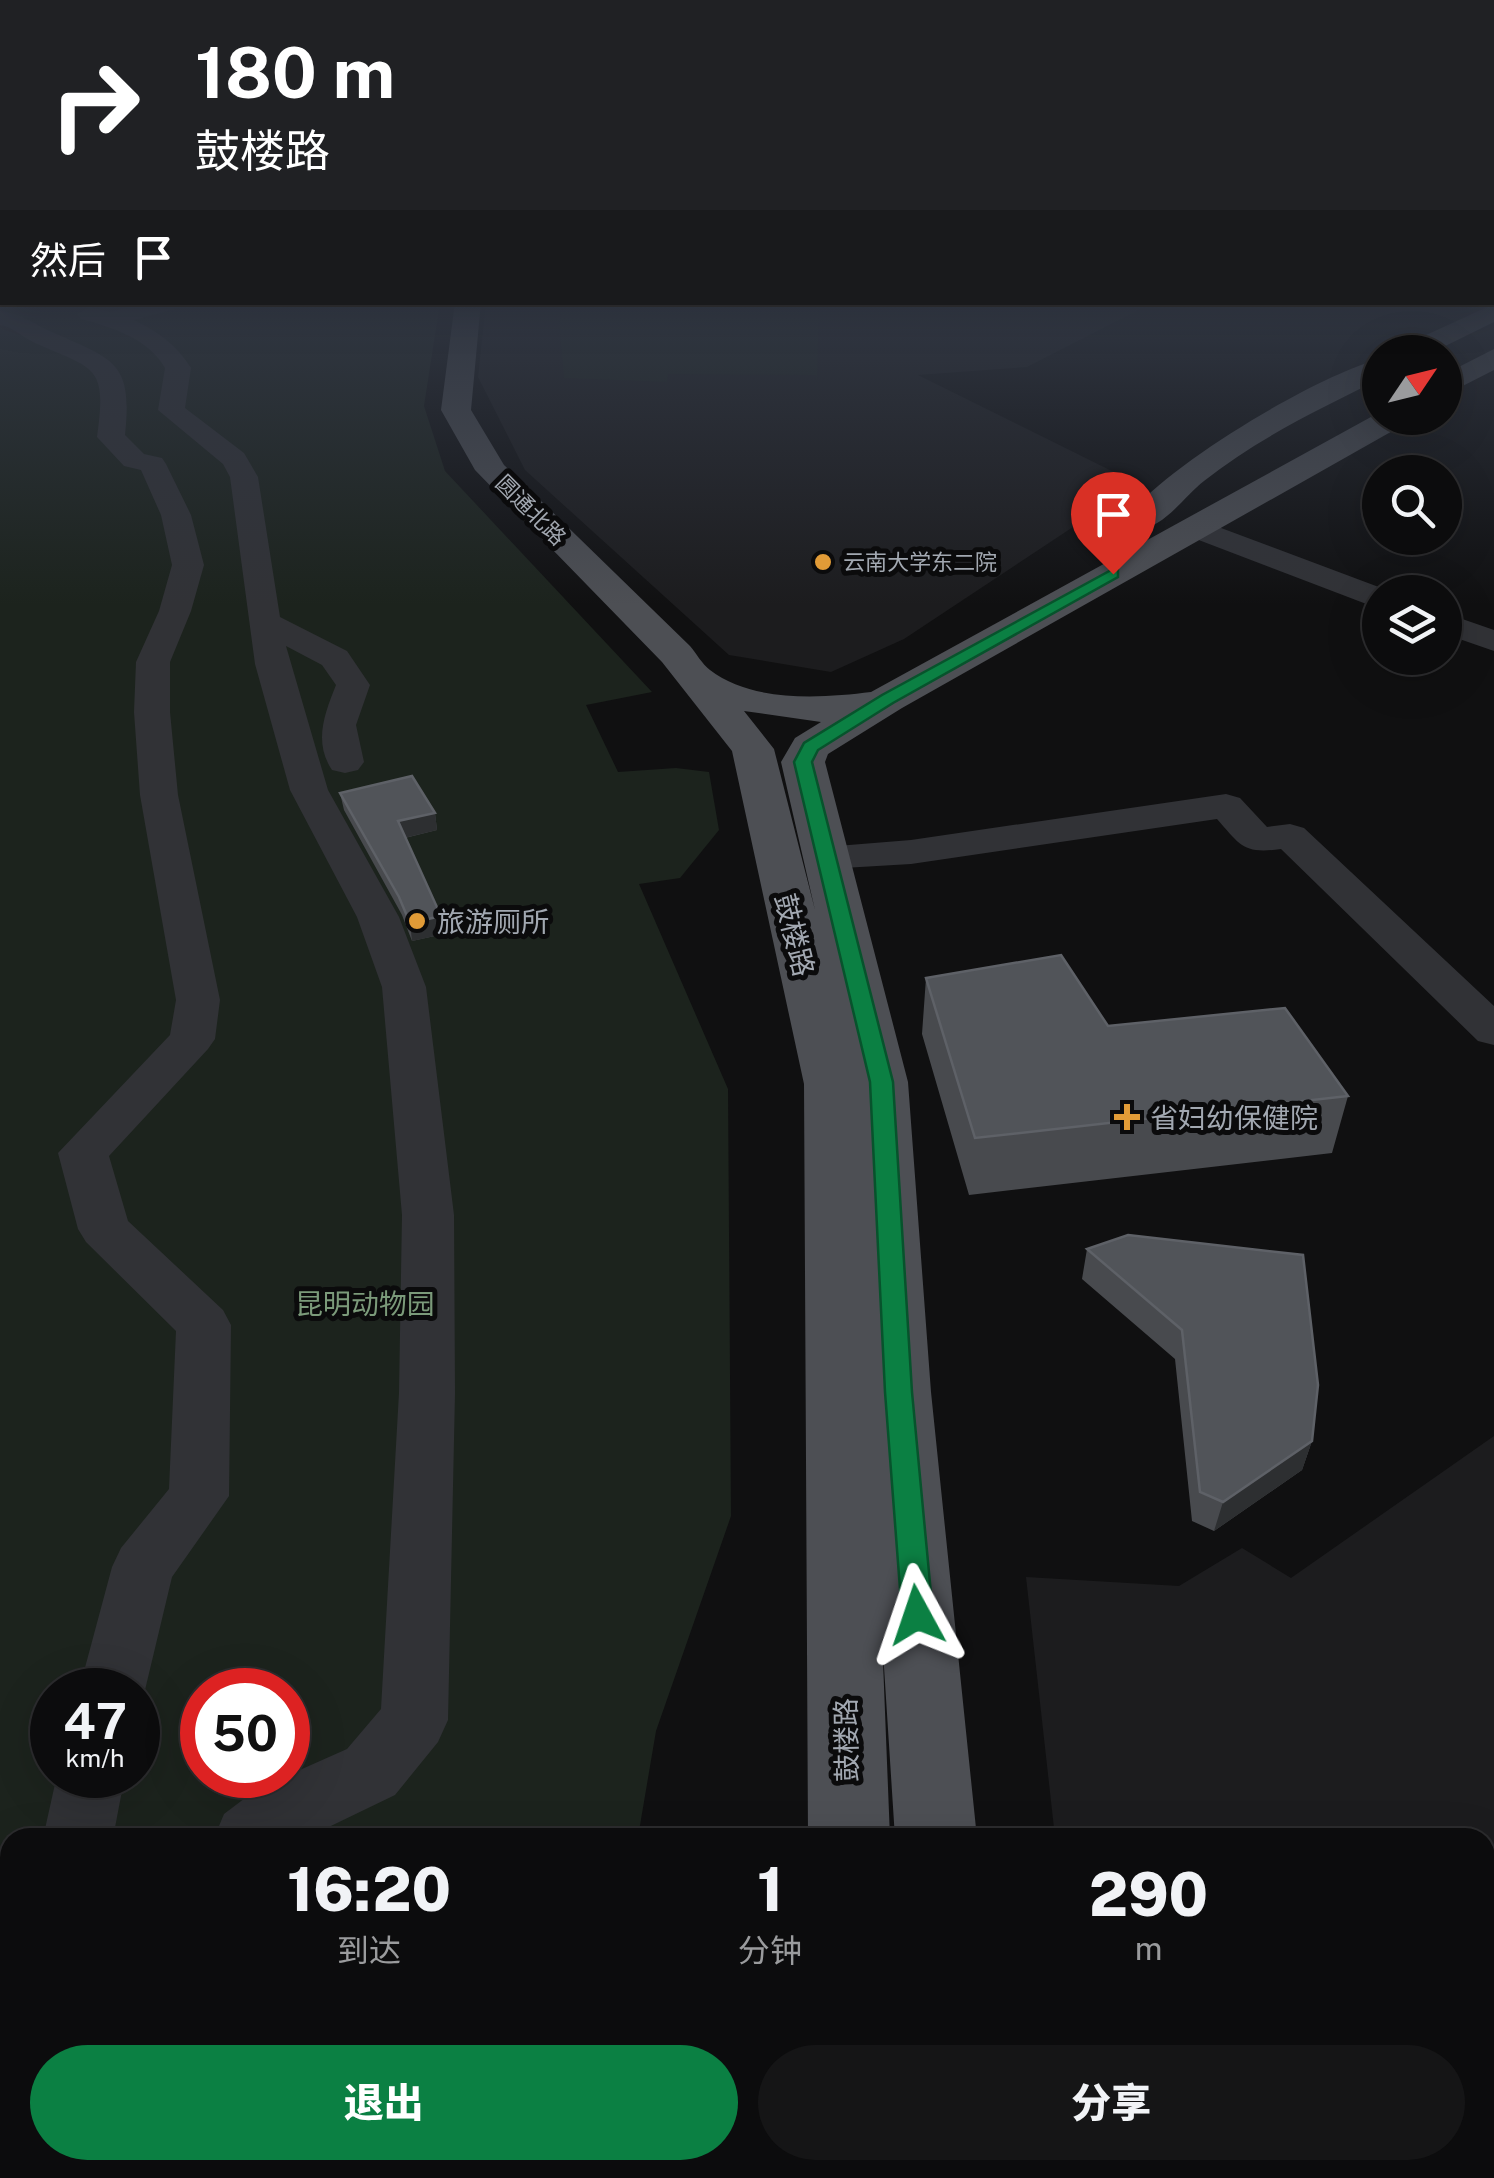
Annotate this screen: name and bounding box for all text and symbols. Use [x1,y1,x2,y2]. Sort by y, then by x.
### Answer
text: 180 m [195,31,395,114]
icon: right [30,40,160,170]
text: 鼓楼路 [195,124,330,177]
icon: arrive [126,230,181,285]
text: 然后 [30,238,106,283]
north arrow [1362,335,1462,435]
map controls [1362,335,1462,675]
button: search [1362,455,1462,555]
street label: 圆通北路 [491,470,571,550]
pin [1071,472,1156,575]
icon: arrive [1086,487,1141,542]
place label: 云南大学东二院 [843,549,997,575]
marker: 云南大学东二院 [812,551,834,573]
button: layers [1362,575,1462,675]
street label: 鼓楼路 [769,890,821,980]
place label: 旅游厕所 [437,905,549,938]
marker: 旅游厕所 [406,910,428,932]
place label: 省妇幼保健院 [1150,1101,1318,1134]
marker: 省妇幼保健院 [1114,1104,1140,1130]
park label: 昆明动物园 [295,1287,435,1320]
position arrow [865,1563,969,1667]
speed limit sign: 50 [180,1668,310,1798]
text: 47 [63,1691,127,1750]
street label: 鼓楼路 [829,1698,863,1782]
text: km/h [66,1743,124,1773]
text: 16:20 [287,1854,451,1925]
text: 1 [757,1854,783,1925]
text: 290 [1089,1859,1208,1930]
text: m [1135,1930,1162,1967]
text: 到达 [337,1932,401,1969]
text: 分钟 [738,1932,802,1969]
button: 退出 [30,2045,738,2160]
button: 分享 [758,2045,1465,2160]

